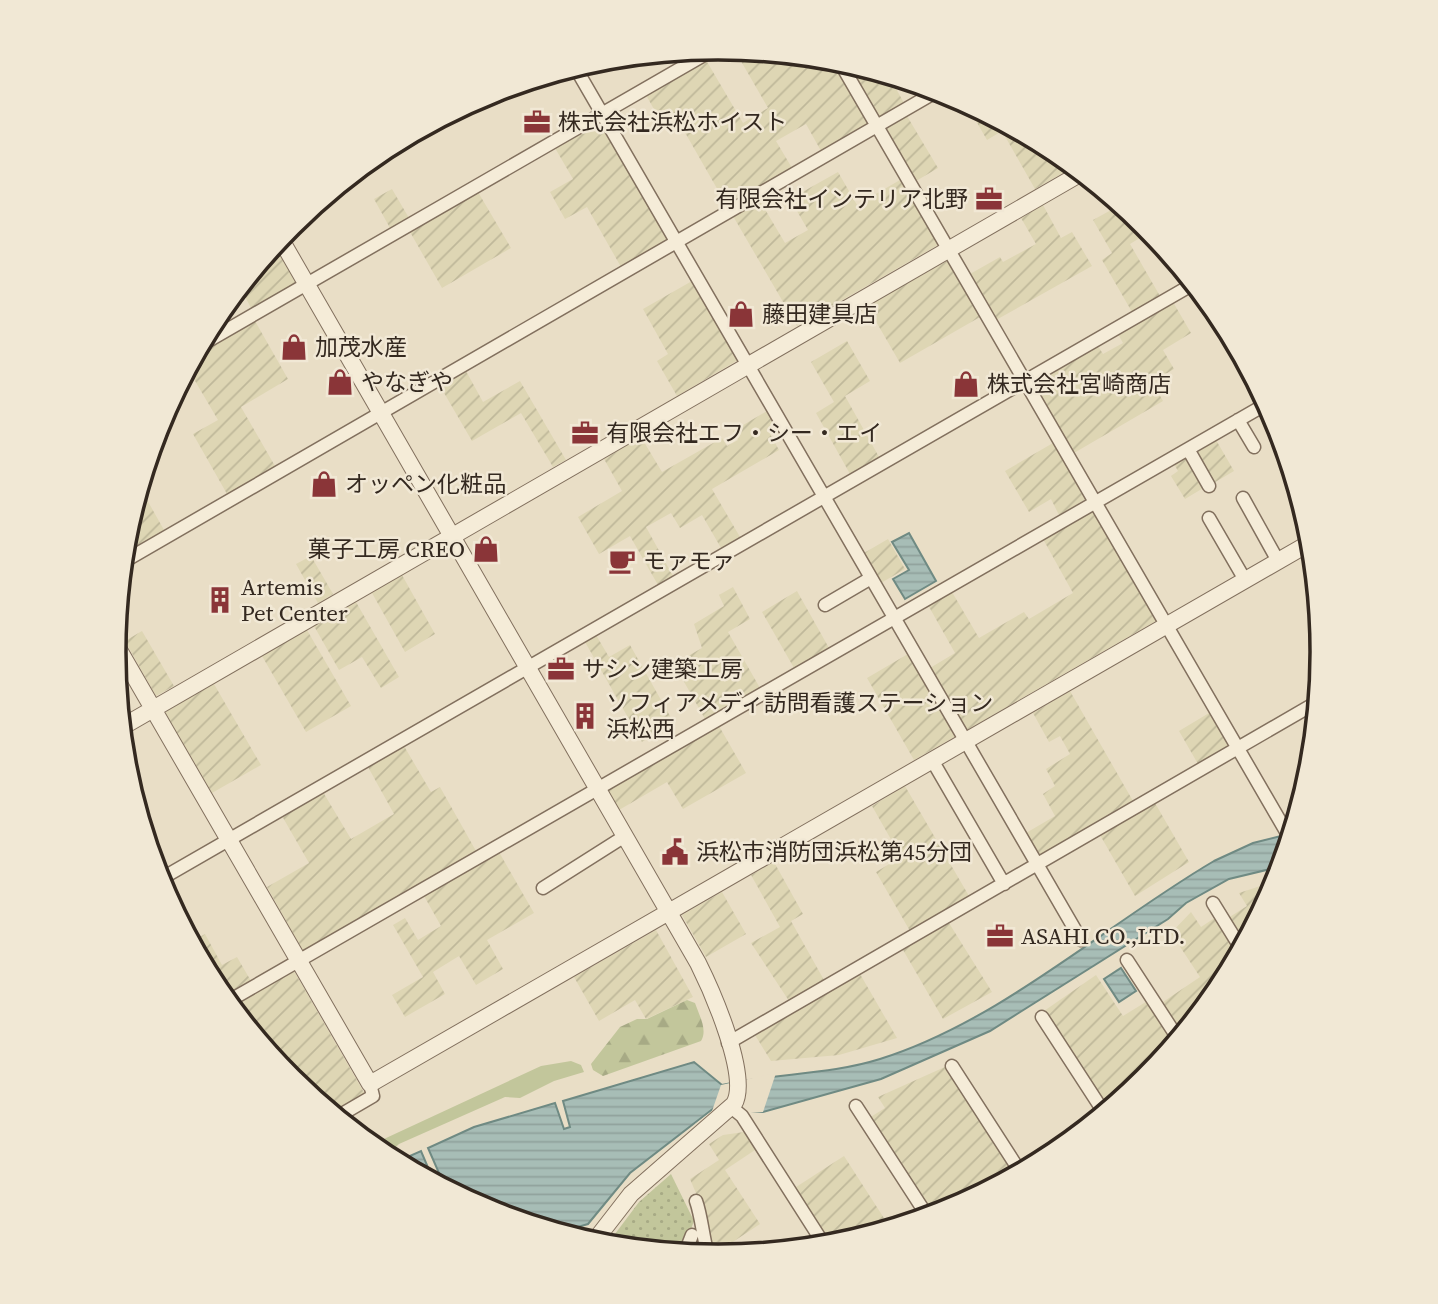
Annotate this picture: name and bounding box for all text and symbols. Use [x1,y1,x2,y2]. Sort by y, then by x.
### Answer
place label: 株式会社浜松ホイスト [558,106,787,138]
office icon: 株式会社浜松ホイスト [522,107,552,137]
place label: 有限会社インテリア北野 [715,183,968,215]
office icon: 有限会社インテリア北野 [974,184,1004,214]
place label: 藤田建具店 [762,298,877,330]
shop icon: 藤田建具店 [726,299,756,329]
place label: 加茂水産 [315,331,407,363]
shop icon: 加茂水産 [279,332,309,362]
place label: やなぎや [361,366,453,398]
shop icon: やなぎや [325,367,355,397]
place label: 株式会社宮崎商店 [987,368,1171,400]
shop icon: 株式会社宮崎商店 [951,369,981,399]
place label: 有限会社エフ・シー・エイ [606,417,882,449]
office icon: 有限会社エフ・シー・エイ [570,418,600,448]
place label: オッペン化粧品 [345,468,506,500]
shop icon: オッペン化粧品 [309,469,339,499]
place label: 菓子工房 CREO [308,533,465,565]
shop icon: 菓子工房 CREO [471,534,501,564]
place label: モァモァ [643,545,735,577]
cafe icon: モァモァ [607,546,637,576]
place label: Artemis Pet Center [241,571,348,629]
building icon: Artemis Pet Center [205,585,235,615]
place label: サシン建築工房 [582,653,743,685]
office icon: サシン建築工房 [546,654,576,684]
place label: ソフィアメディ訪問看護ステーション 浜松西 [606,687,993,745]
building icon: ソフィアメディ訪問看護ステーション 浜松西 [570,701,600,731]
place label: 浜松市消防団浜松第45分団 [696,836,972,868]
public building icon: 浜松市消防団浜松第45分団 [660,837,690,867]
place label: ASAHI CO.,LTD. [1021,920,1185,952]
office icon: ASAHI CO.,LTD. [985,921,1015,951]

